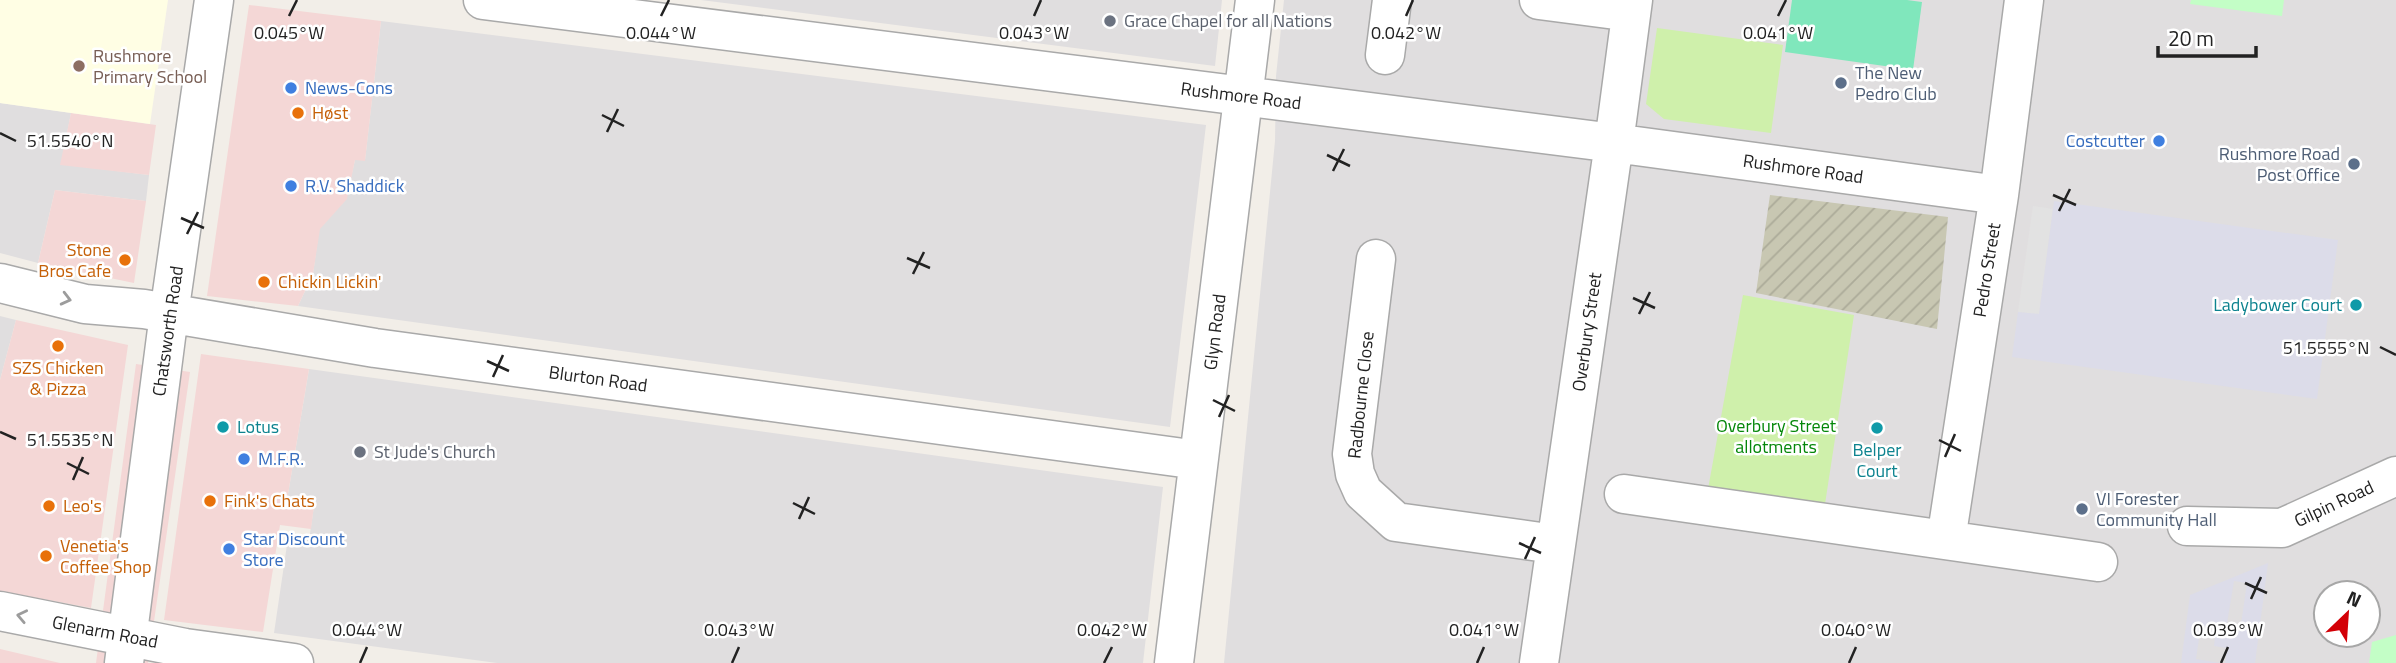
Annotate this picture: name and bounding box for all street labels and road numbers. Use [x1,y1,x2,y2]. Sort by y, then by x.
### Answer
street label: Rushmore Road [1179,75,1303,116]
street label: Rushmore Road [1741,147,1865,190]
street label: Pedro Street [1966,220,2007,319]
street label: Chatsworth Road [145,264,190,398]
street label: Overbury Street [1565,270,1608,393]
street label: Glyn Road [1196,292,1233,372]
street label: Radbourne Close [1340,330,1381,460]
street label: Blurton Road [547,358,649,399]
street label: Gilpin Road [2289,473,2378,534]
street label: Glenarm Road [50,608,160,655]

